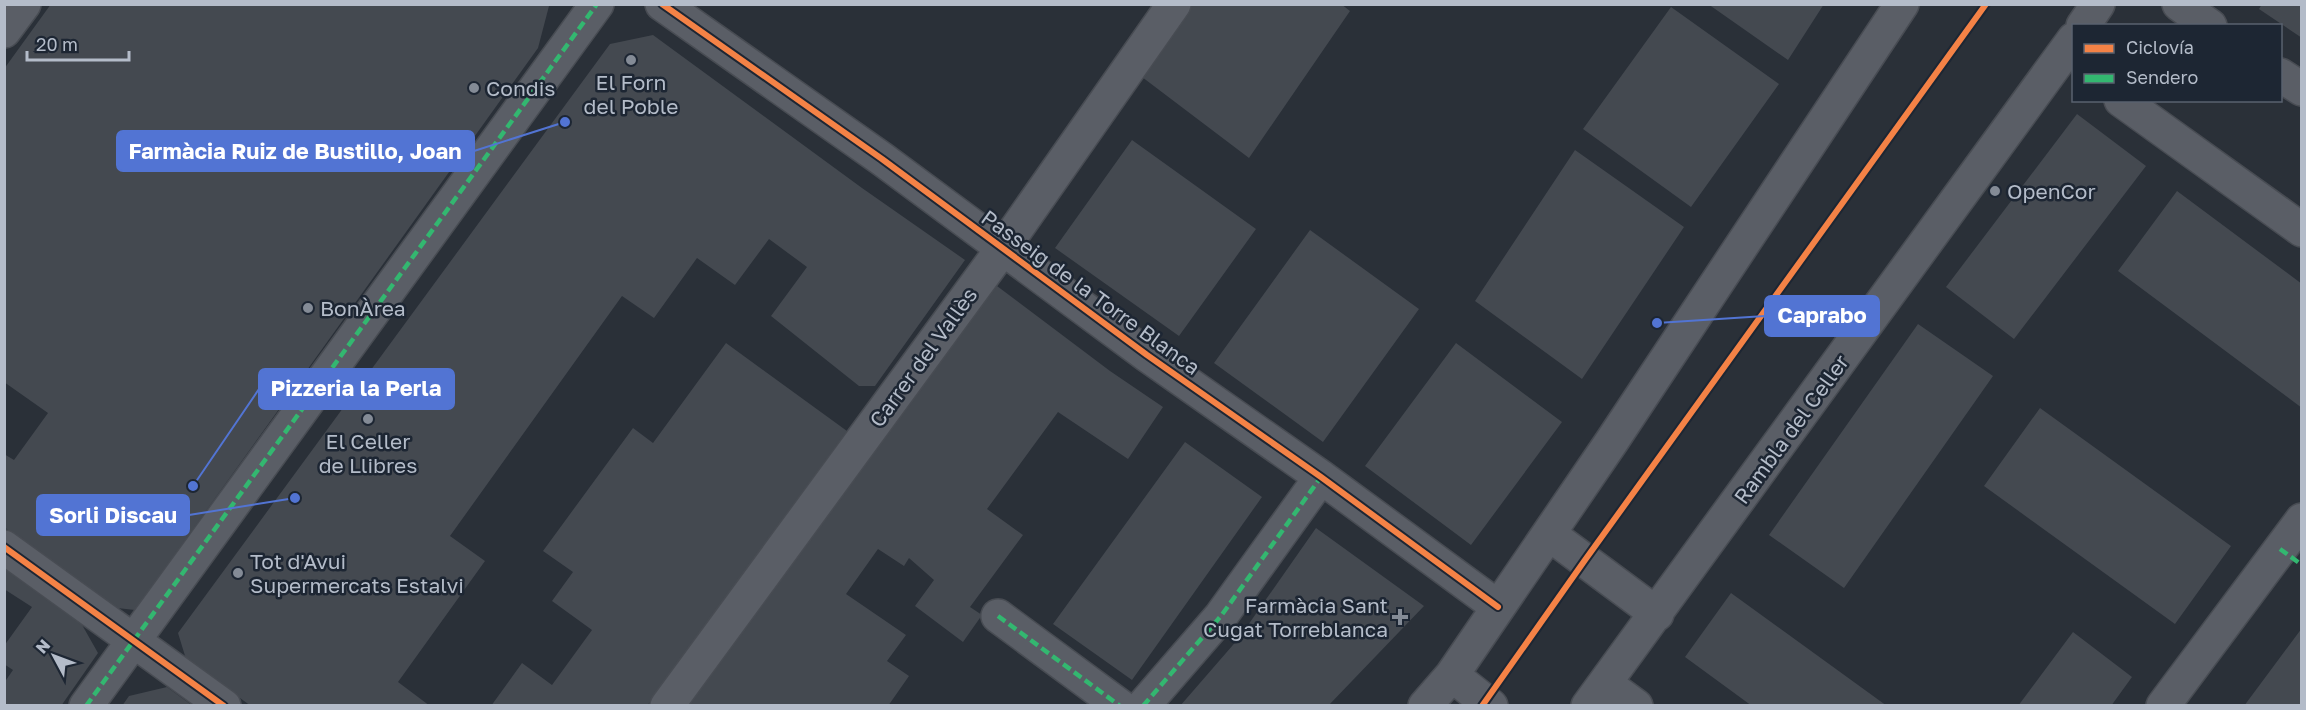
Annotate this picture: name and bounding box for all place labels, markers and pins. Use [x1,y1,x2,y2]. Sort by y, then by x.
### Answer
marker: El Forn del Poble [624,53,638,67]
place label: El Forn del Poble [584,69,678,119]
place label: Condis [486,75,555,101]
marker: Condis [467,81,481,95]
callout: Farmàcia Ruiz de Bustillo, Joan [117,131,474,171]
place label: OpenCor [2007,178,2096,204]
marker: OpenCor [1988,184,2002,198]
place label: BonÀrea [320,295,406,321]
callout: Caprabo [1765,296,1879,336]
marker: BonÀrea [301,301,315,315]
callout: Pizzeria la Perla [259,369,454,409]
marker: El Celler de Llibres [361,412,375,426]
place label: El Celler de Llibres [319,428,417,478]
callout: Sorli Discau [37,495,189,535]
place label: Tot d'Avui Supermercats Estalvi [250,548,464,598]
marker: Tot d'Avui Supermercats Estalvi [231,566,245,580]
place label: Farmàcia Sant Cugat Torreblanca [1203,592,1388,642]
marker: Farmàcia Sant Cugat Torreblanca [1393,610,1407,624]

